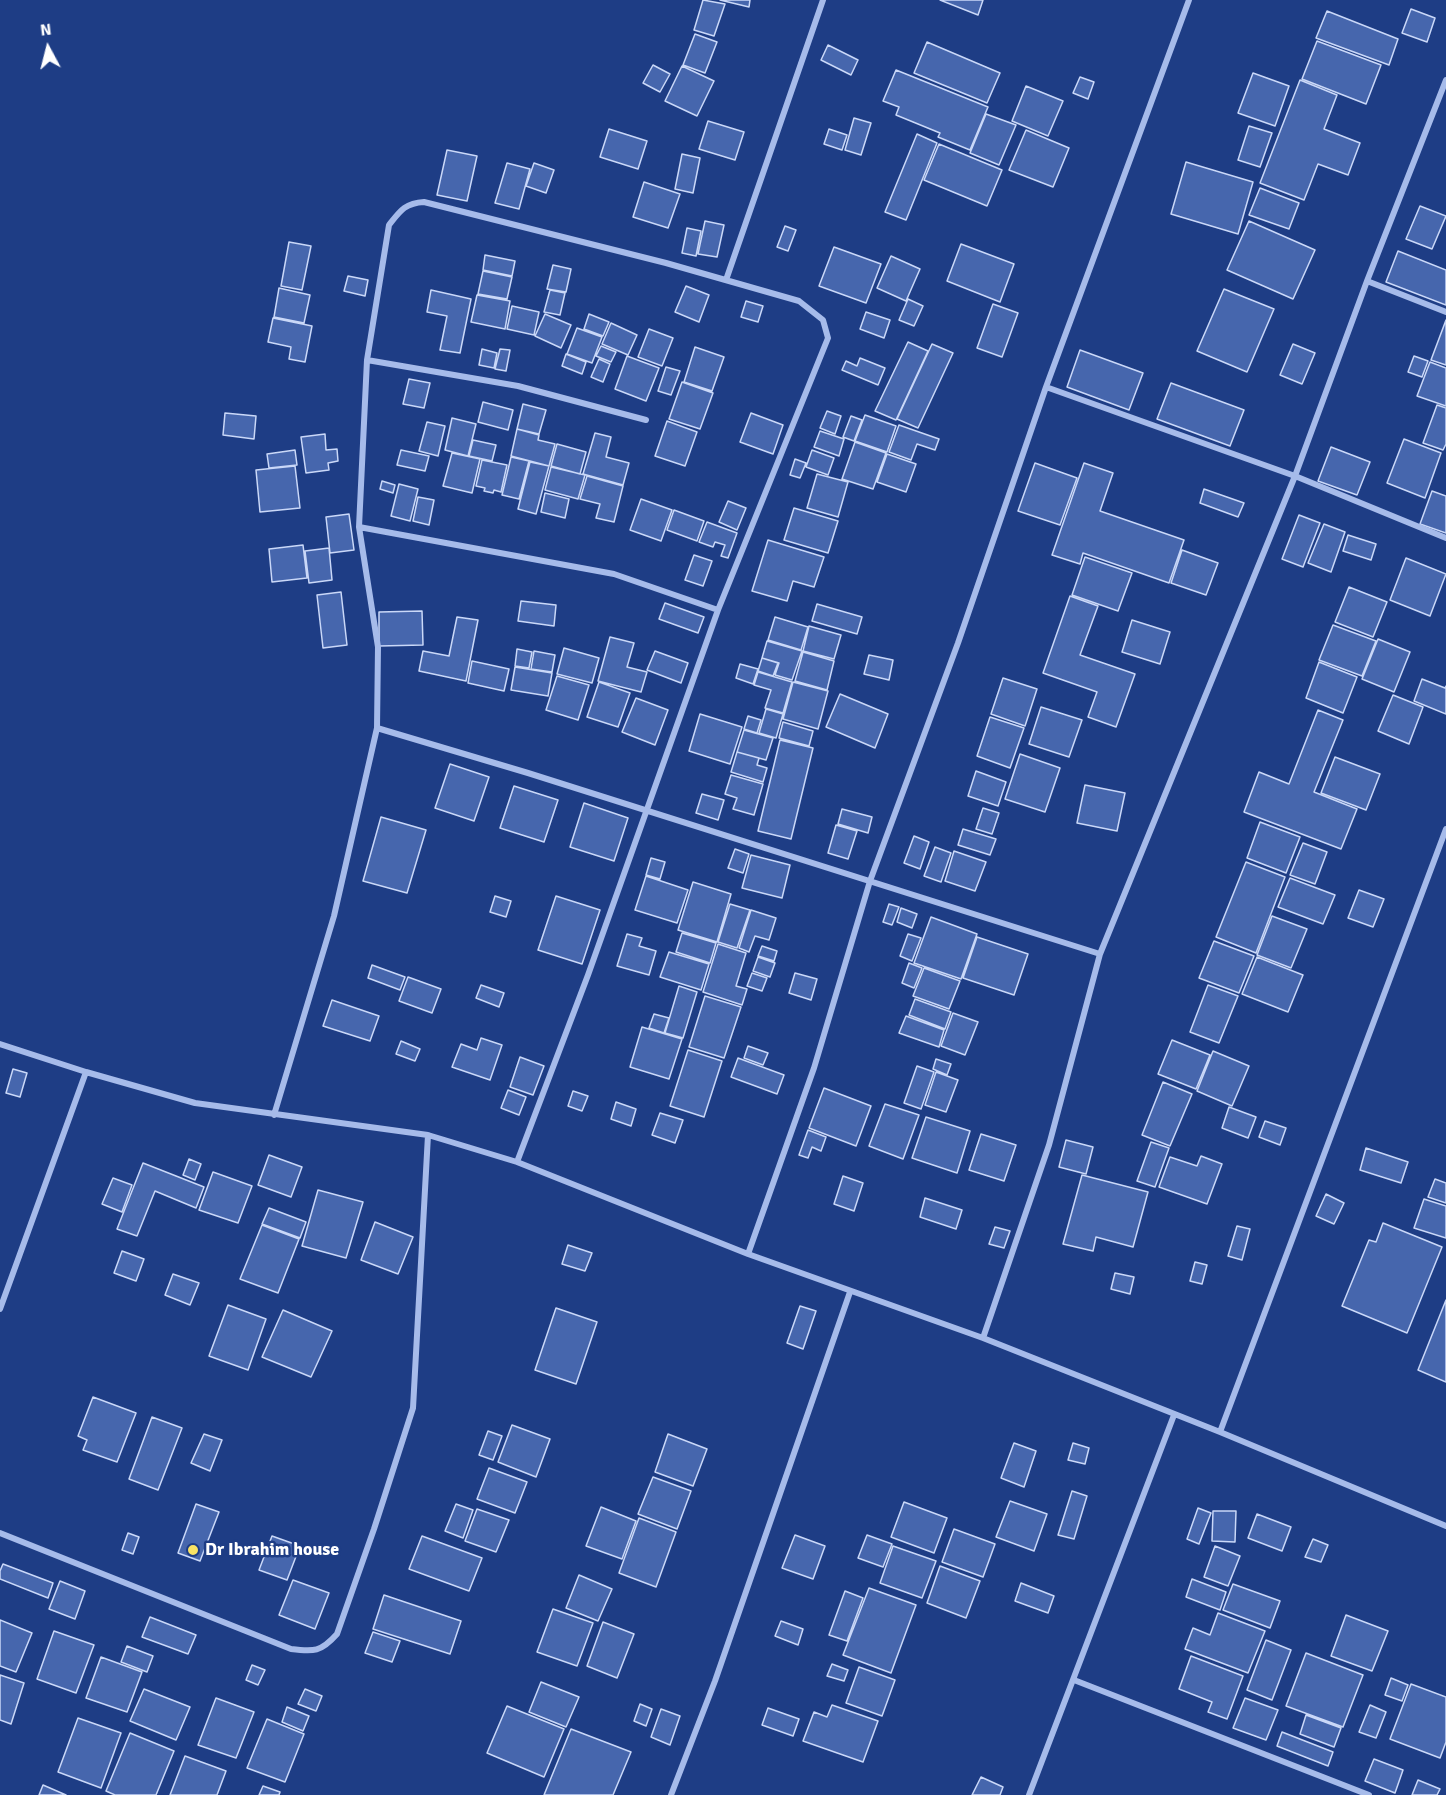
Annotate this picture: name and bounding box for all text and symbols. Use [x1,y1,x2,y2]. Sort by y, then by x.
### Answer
north arrow [18,18,78,78]
text: N [39,20,53,41]
place label: Dr Ibrahim house [205,1539,339,1561]
marker: Dr Ibrahim house [186,1543,200,1557]

